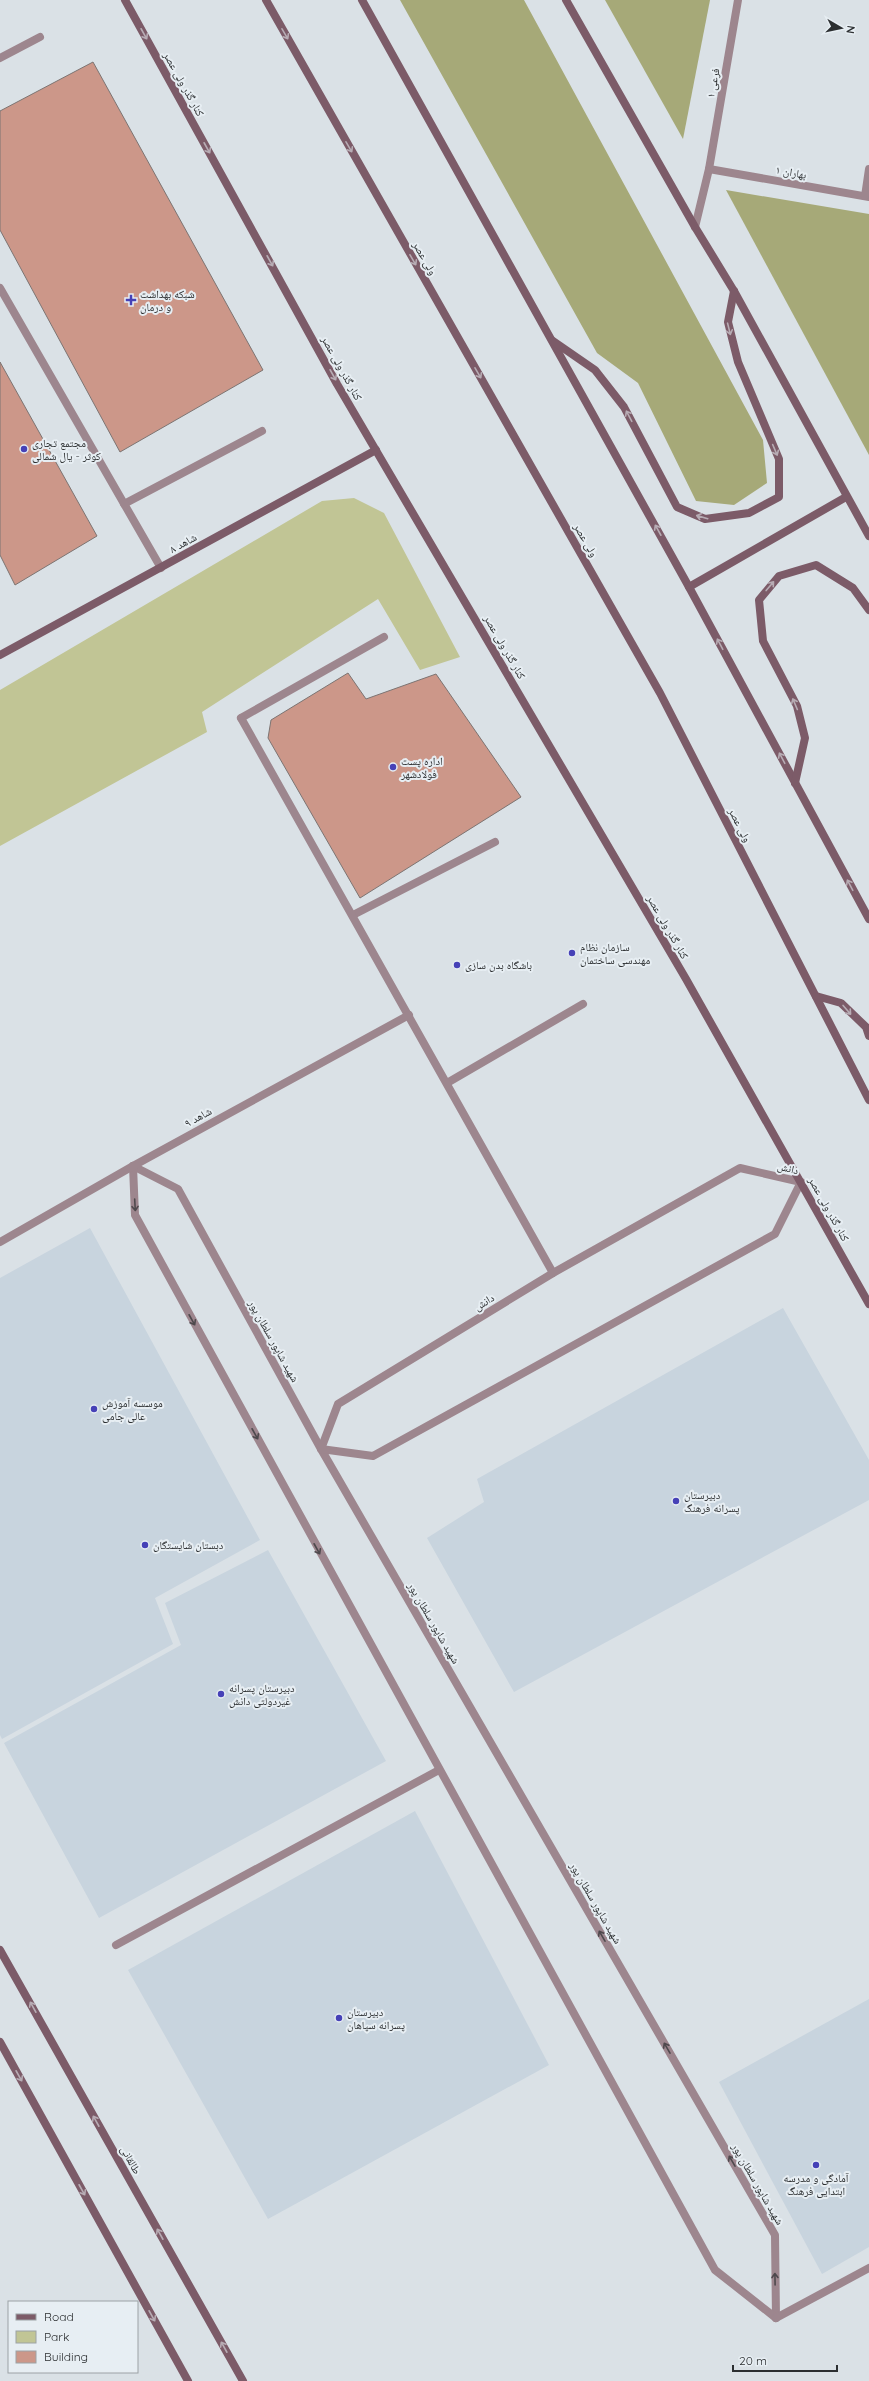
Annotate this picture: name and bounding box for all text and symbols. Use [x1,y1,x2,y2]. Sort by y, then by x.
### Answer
north arrow [821,8,861,48]
text: N [843,24,858,35]
one-way arrow [140,28,148,40]
one-way arrow [281,28,289,40]
street label: کنار گذر ولی عصر [160,48,208,119]
street label: فرعی ۱ [703,67,723,99]
one-way arrow [346,141,354,153]
one-way arrow [203,142,211,154]
street label: بهاران ۱ [774,162,808,182]
street label: ولی عصر [409,238,440,277]
one-way arrow [410,254,418,266]
one-way arrow [266,255,274,267]
place label: شبکه بهداشت و درمان [140,287,195,314]
marker: شبکه بهداشت و درمان [125,294,137,306]
one-way arrow [726,322,734,335]
street label: کنار گذر ولی عصر [318,332,366,403]
one-way arrow [474,367,482,379]
one-way arrow [329,369,337,381]
one-way arrow [625,410,632,422]
place label: مجتمع تجاری کوثر - یال شمالی [32,436,101,463]
one-way arrow [772,443,780,455]
marker: مجتمع تجاری کوثر - یال شمالی [19,444,29,454]
one-way arrow [695,513,708,520]
street label: ولی عصر [570,520,601,559]
one-way arrow [653,524,661,536]
street label: شاهد ۸ [167,530,199,556]
one-way arrow [766,581,775,592]
street label: کنار گذر ولی عصر [481,612,529,682]
one-way arrow [716,638,724,650]
one-way arrow [791,699,798,711]
one-way arrow [778,753,785,765]
place label: اداره پست فولادشهر [400,754,443,781]
marker: اداره پست فولادشهر [388,762,398,772]
street label: ولی عصر [725,805,755,844]
one-way arrow [846,879,854,891]
street label: کنار گذر ولی عصر [644,892,692,962]
place label: سازمان نظام مهندسی ساختمان [580,940,650,967]
marker: سازمان نظام مهندسی ساختمان [567,948,577,958]
place label: باشگاه بدن سازی [465,958,532,972]
marker: باشگاه بدن سازی [452,960,462,970]
one-way arrow [842,1004,851,1015]
street label: شاهد ۹ [182,1104,214,1130]
street label: دانش [776,1159,800,1177]
street label: کنار گذر ولی عصر [805,1173,853,1244]
one-way arrow [131,1198,138,1211]
street label: دانش [471,1290,497,1314]
street label: شهید شاپور سلطان پور [245,1296,302,1385]
one-way arrow [189,1314,197,1326]
place label: موسسه آموزش عالی جامی [102,1396,163,1423]
marker: موسسه آموزش عالی جامی [89,1404,99,1414]
one-way arrow [251,1428,259,1440]
place label: دبیرستان پسرانه فرهنگ [684,1488,740,1515]
marker: دبیرستان پسرانه فرهنگ [671,1496,681,1506]
place label: دبستان شایستگان [153,1538,224,1552]
marker: دبستان شایستگان [140,1540,150,1550]
one-way arrow [314,1542,321,1554]
street label: شهید شاپور سلطان پور [404,1579,463,1666]
place label: دبیرستان پسرانه غیردولتی دانش [229,1681,295,1708]
marker: دبیرستان پسرانه غیردولتی دانش [216,1689,226,1699]
street label: شهید شاپور سلطان پور [566,1859,625,1946]
one-way arrow [598,1930,606,1942]
one-way arrow [28,2001,36,2013]
place label: دبیرستان پسرانه سپاهان [347,2005,405,2032]
marker: دبیرستان پسرانه سپاهان [334,2013,344,2023]
one-way arrow [663,2042,671,2054]
one-way arrow [16,2070,23,2082]
one-way arrow [92,2115,100,2127]
street label: شهید شاپور سلطان پور [728,2140,787,2227]
street label: طالقانی [118,2143,144,2177]
one-way arrow [728,2155,736,2167]
marker: آمادگی و مدرسه ابتدایی فرهنگ [811,2160,821,2170]
place label: آمادگی و مدرسه ابتدایی فرهنگ [784,2171,849,2198]
one-way arrow [79,2184,86,2196]
one-way arrow [156,2228,164,2240]
one-way arrow [771,2273,779,2286]
legend [8,2301,138,2373]
text: Road [44,2309,74,2324]
one-way arrow [148,2310,156,2322]
text: Park [44,2329,69,2344]
one-way arrow [220,2341,228,2353]
scale bar [733,2347,837,2373]
text: Building [44,2349,88,2364]
text: 20 m [739,2353,767,2368]

